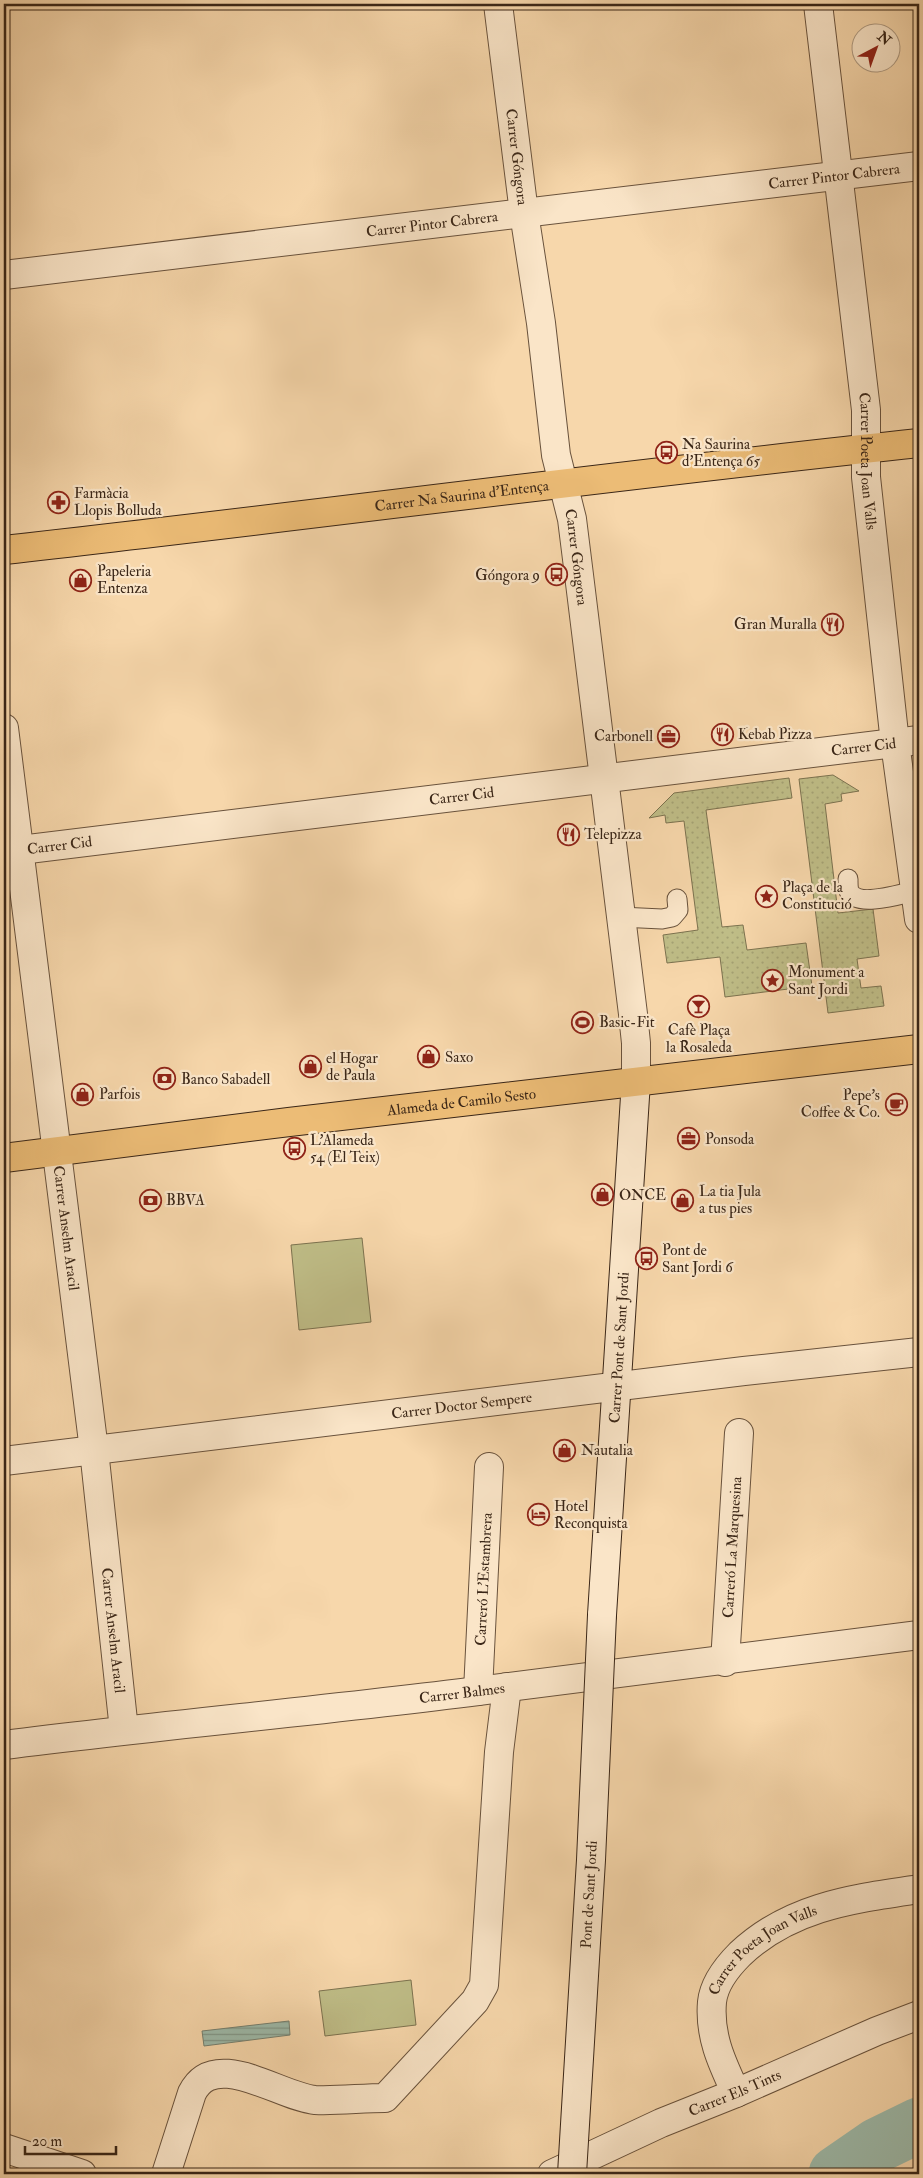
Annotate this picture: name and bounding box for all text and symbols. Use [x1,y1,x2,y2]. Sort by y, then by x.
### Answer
north arrow [850,22,900,72]
text: N [873,27,895,49]
street label: Carrer Góngora [501,107,532,207]
street label: Carrer Pintor Cabrera [767,159,902,194]
street label: Carrer Pintor Cabrera [365,207,500,242]
street label: Carrer Poeta Joan Valls [854,391,881,531]
place label: Na Saurina d’Entença 65 [682,435,760,471]
bus stop icon: Na Saurina d’Entença 65 [654,441,678,465]
street label: Carrer Na Saurina d'Entença [374,476,551,516]
place label: Farmàcia Llopis Bolluda [74,484,162,521]
pharmacy icon: Farmàcia Llopis Bolluda [46,490,70,514]
street label: Carrer Góngora [560,507,592,607]
place label: Papeleria Entenza [97,562,152,598]
bus stop icon: Góngora 9 [544,563,568,587]
place label: Góngora 9 [475,566,540,585]
shop icon: Papeleria Entenza [69,568,93,592]
restaurant icon: Gran Muralla [821,612,845,636]
place label: Gran Muralla [734,615,818,634]
restaurant icon: Kebab Pizza [710,722,734,746]
office icon: Carbonell [657,724,681,748]
place label: Kebab Pizza [738,725,813,744]
place label: Carbonell [594,727,653,746]
street label: Carrer Cid [830,734,898,761]
street label: Carrer Cid [428,783,496,810]
restaurant icon: Telepizza [556,822,580,846]
place label: Telepizza [584,825,643,845]
street label: Carrer Cid [26,832,94,859]
place label: Plaça de la Constitució [782,878,852,914]
place icon: Plaça de la Constitució [754,884,778,908]
place label: Monument a Sant Jordi [788,963,865,1000]
place icon: Monument a Sant Jordi [760,969,784,993]
bar icon: Cafè Plaça la Rosaleda [687,995,711,1019]
sports icon: Basic-Fit [571,1010,595,1034]
place label: Basic-Fit [599,1013,655,1032]
place label: Cafè Plaça la Rosaleda [666,1021,733,1057]
shop icon: Saxo [417,1045,441,1069]
place label: Saxo [445,1048,473,1067]
place label: el Hogar de Paula [326,1049,378,1085]
shop icon: el Hogar de Paula [298,1055,322,1079]
bank icon: Banco Sabadell [153,1067,177,1091]
place label: Banco Sabadell [181,1070,271,1089]
shop icon: Parfois [71,1082,95,1106]
street label: Alameda de Camilo Sesto [385,1084,537,1121]
place label: Parfois [99,1085,140,1104]
place label: Pepe's Coffee & Co. [801,1086,880,1122]
cafe icon: Pepe's Coffee & Co. [884,1092,908,1116]
office icon: Ponsoda [677,1127,701,1151]
place label: Ponsoda [705,1130,755,1149]
place label: L'Alameda 54 (El Teix) [310,1131,380,1167]
bus stop icon: L'Alameda 54 (El Teix) [282,1137,306,1161]
street label: Carrer Anselm Aracil [49,1165,83,1292]
place label: La tia Jula a tus pies [699,1182,762,1219]
shop icon: ONCE [591,1183,615,1207]
place label: ONCE [619,1186,666,1205]
bank icon: BBVA [138,1188,162,1212]
shop icon: La tia Jula a tus pies [671,1188,695,1212]
place label: BBVA [166,1191,205,1210]
place label: Pont de Sant Jordi 6 [662,1241,734,1278]
bus stop icon: Pont de Sant Jordi 6 [634,1247,658,1271]
street label: Carrer Pont de Sant Jordi [605,1271,634,1424]
street label: Carrer Doctor Sempere [390,1388,533,1424]
shop icon: Nautalia [553,1438,577,1462]
place label: Nautalia [581,1441,634,1460]
street label: Carreró La Marquesina [719,1475,746,1619]
place label: Hotel Reconquista [554,1497,628,1533]
hotel icon: Hotel Reconquista [526,1503,550,1527]
street label: Carreró L'Estambrera [471,1511,497,1646]
street label: Carrer Anselm Aracil [97,1567,129,1694]
street label: Carrer Balmes [418,1679,506,1708]
street label: Pont de Sant Jordi [577,1840,602,1949]
street label: Carrer Poeta Joan Valls [705,1901,820,1998]
street label: Carrer Els Tints [686,2065,784,2121]
scale bar [25,2123,116,2155]
text: 20 m [32,2132,62,2151]

